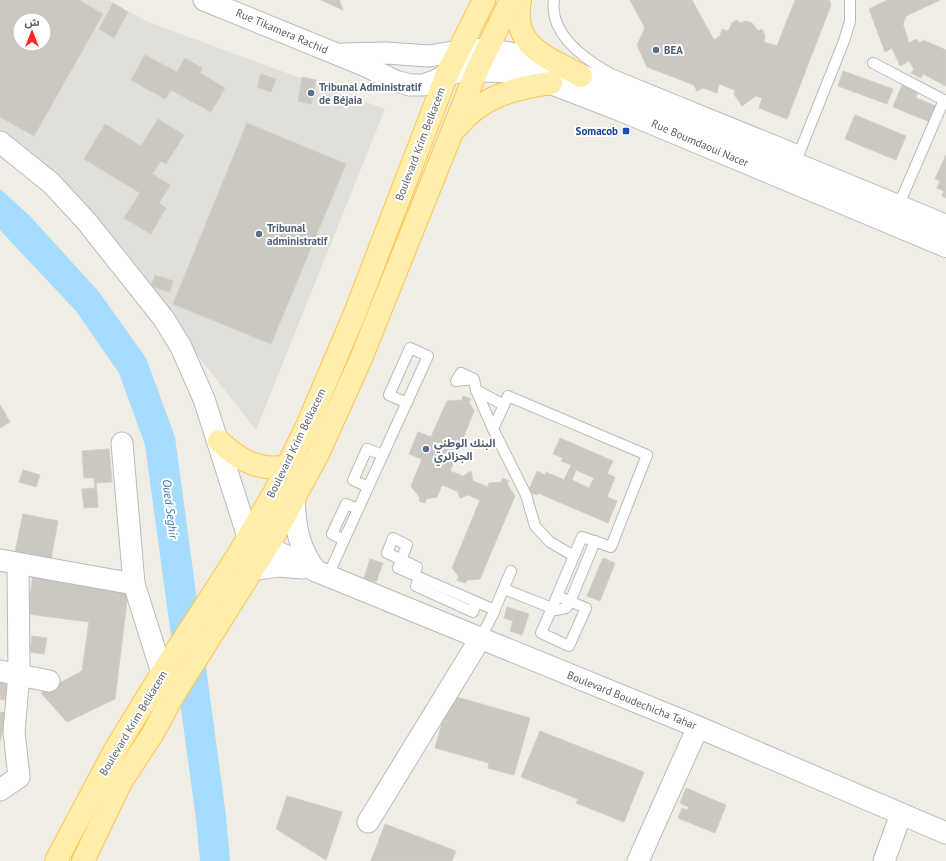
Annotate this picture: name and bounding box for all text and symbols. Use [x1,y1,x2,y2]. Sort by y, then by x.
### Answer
street label: Rue Tikamera Rachid [234,5,330,57]
north arrow [12,12,52,52]
text: ش [24,15,40,29]
place label: BEA [664,43,683,57]
marker: BEA [651,45,661,55]
place label: Tribunal Administratif de Béjaia [319,80,423,107]
street label: Boulevard Krim Belkacem [392,85,448,203]
marker: Tribunal Administratif de Béjaia [306,88,316,98]
street label: Rue Boumdaoui Nacer [649,116,751,170]
place label: Somacob [576,124,618,138]
marker: Somacob [621,126,631,136]
place label: Tribunal administratif [267,221,329,248]
marker: Tribunal administratif [254,229,264,239]
street label: Boulevard Krim Belkacem [263,386,329,500]
place label: البنك الوطني الجزائري [434,436,495,466]
marker: البنك الوطني الجزائري [421,444,431,454]
water label: Oued Seghir [159,478,182,541]
street label: Boulevard Krim Belkacem [96,668,170,778]
street label: Boulevard Boudechicha Tahar [565,668,699,733]

